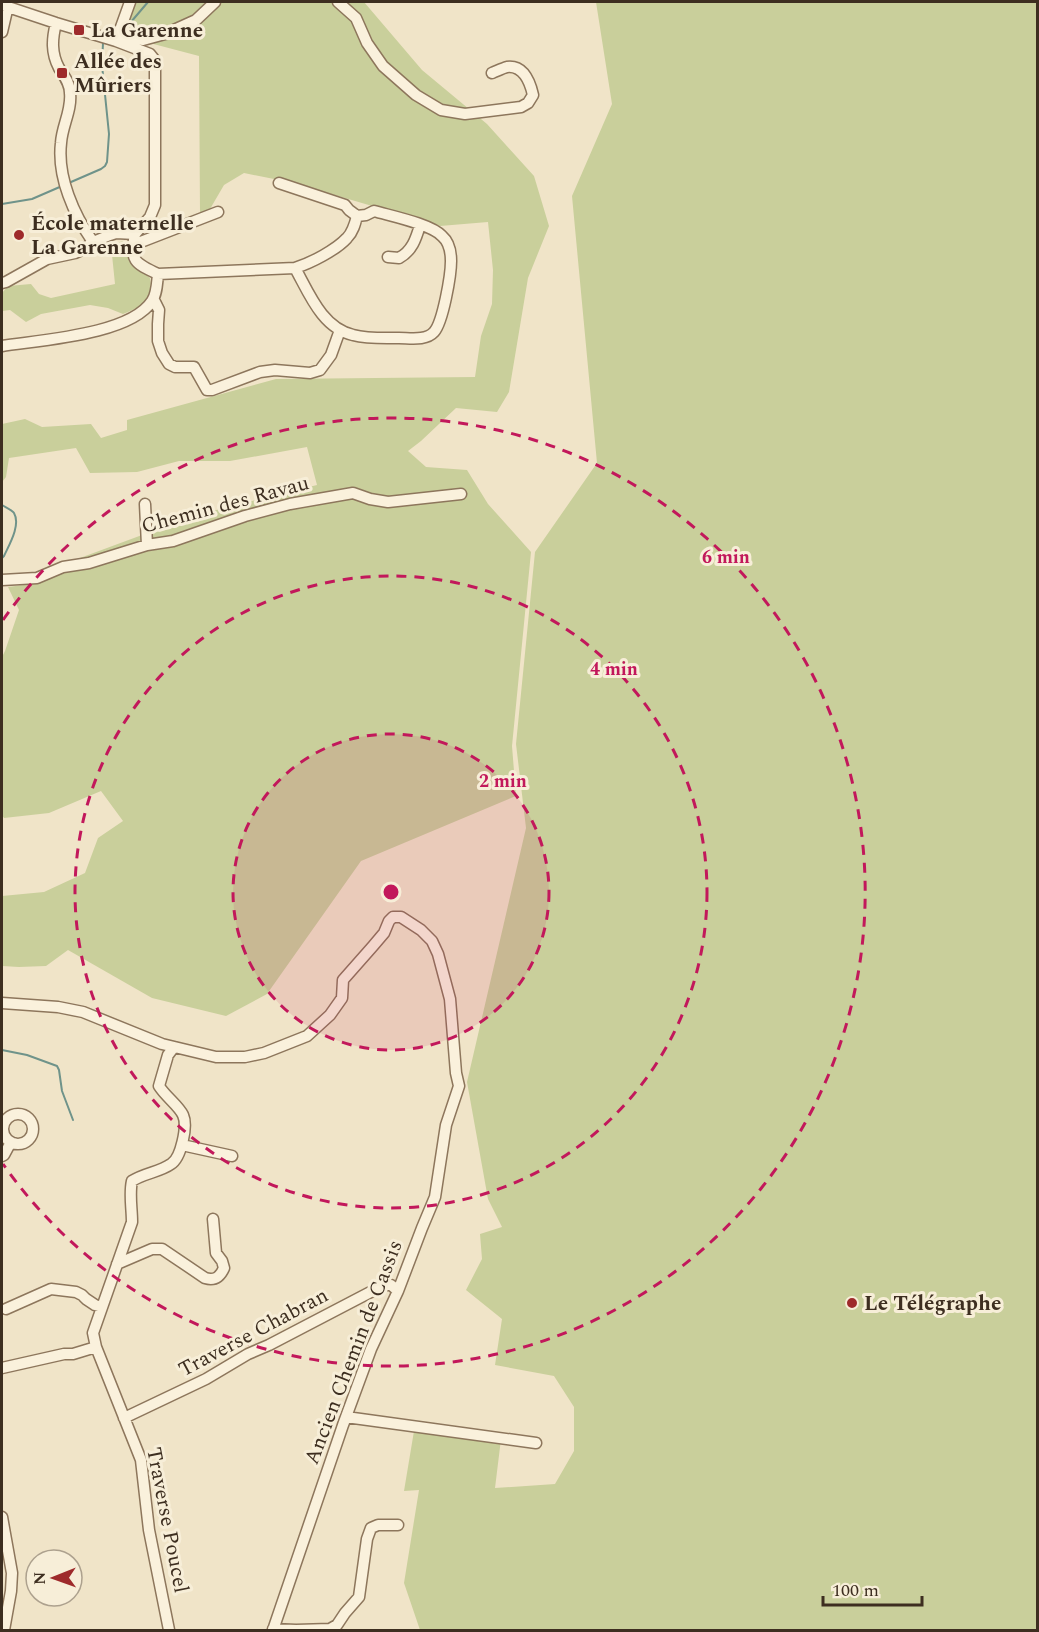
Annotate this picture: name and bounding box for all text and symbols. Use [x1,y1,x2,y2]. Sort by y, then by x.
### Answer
place label: La Garenne [91,15,203,47]
marker: La Garenne [72,23,86,37]
place label: Allée des Mûriers [74,46,162,102]
marker: Allée des Mûriers [55,66,69,80]
place label: École maternelle La Garenne [31,208,194,264]
marker: École maternelle La Garenne [12,228,26,242]
street label: Chemin des Ravau [138,467,313,543]
text: 6 min [702,544,750,571]
text: 4 min [590,656,638,683]
text: 2 min [479,768,527,795]
centre of rings [381,882,401,902]
street label: Ancien Chemin de Cassis [296,1235,412,1469]
street label: Traverse Chabran [173,1280,334,1386]
place label: Le Télégraphe [864,1288,1001,1320]
marker: Le Télégraphe [845,1296,859,1310]
street label: Traverse Poucel [137,1445,197,1596]
north arrow [24,1548,84,1608]
scale bar [823,1569,922,1607]
text: N [28,1572,52,1585]
text: 100 m [832,1577,879,1604]

